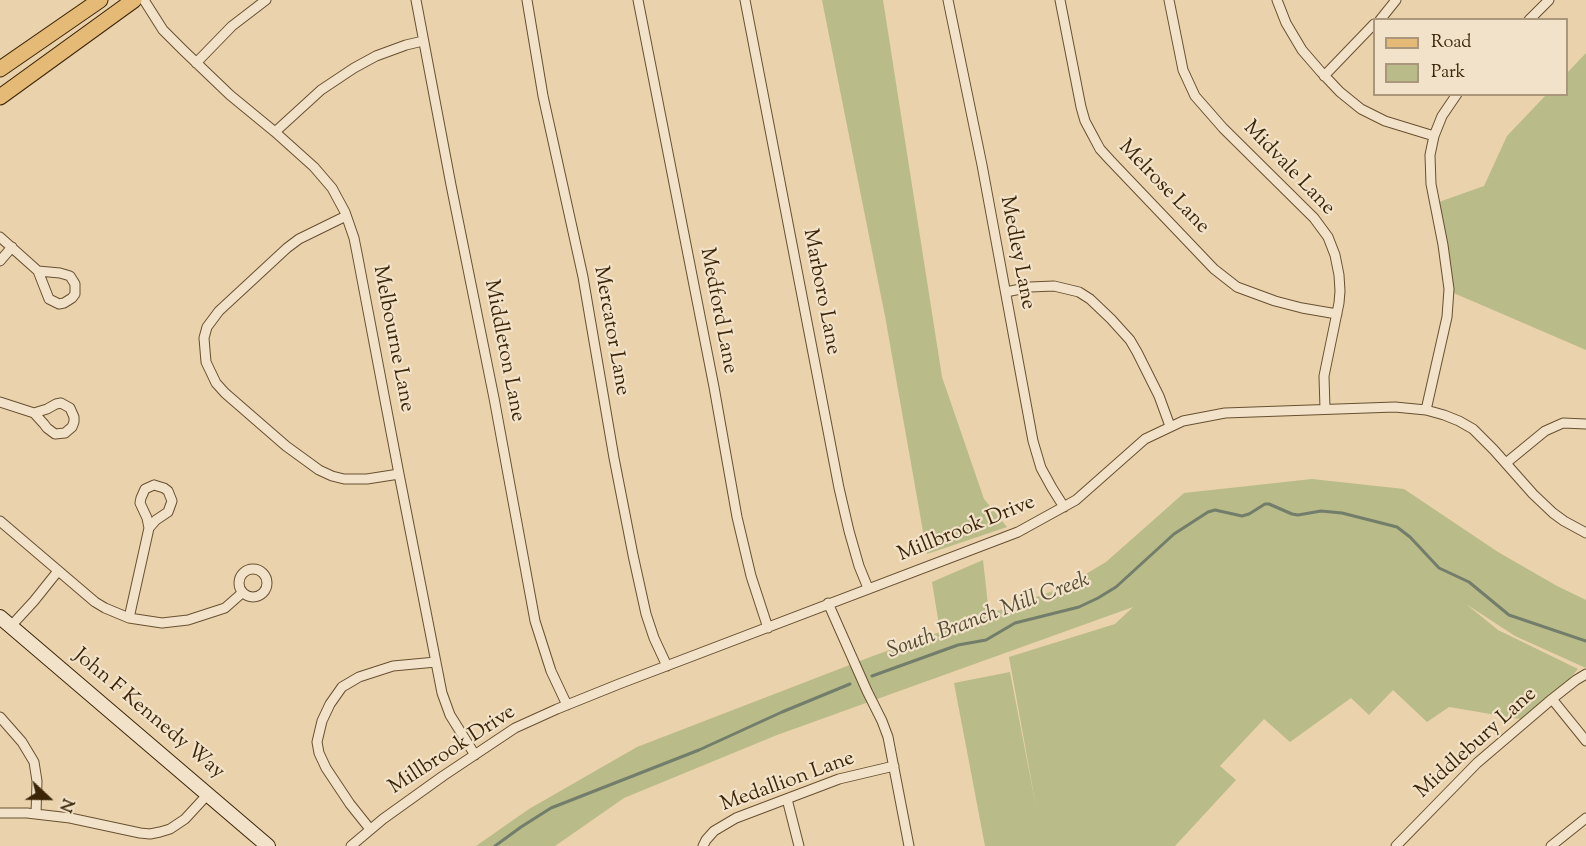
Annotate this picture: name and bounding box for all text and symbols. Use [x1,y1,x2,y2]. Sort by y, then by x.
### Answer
legend [1373,18,1568,96]
text: Road [1431,30,1471,56]
text: Park [1431,60,1465,86]
street label: Midvale Lane [1237,116,1339,222]
street label: Melrose Lane [1112,136,1214,240]
street label: Medley Lane [993,194,1039,312]
street label: Marboro Lane [795,227,845,357]
street label: Medford Lane [692,246,742,376]
street label: Melbourne Lane [365,264,419,414]
street label: Mercator Lane [586,264,634,398]
street label: Middleton Lane [477,278,529,424]
street label: Millbrook Drive [895,491,1039,569]
water label: South Branch Mill Creek [884,568,1094,666]
street label: John F Kennedy Way [67,644,229,786]
street label: Middlebury Lane [1411,683,1543,805]
street label: Millbrook Drive [385,701,521,801]
street label: Medallion Lane [718,747,858,819]
north arrow [18,768,78,828]
text: N [52,795,78,815]

